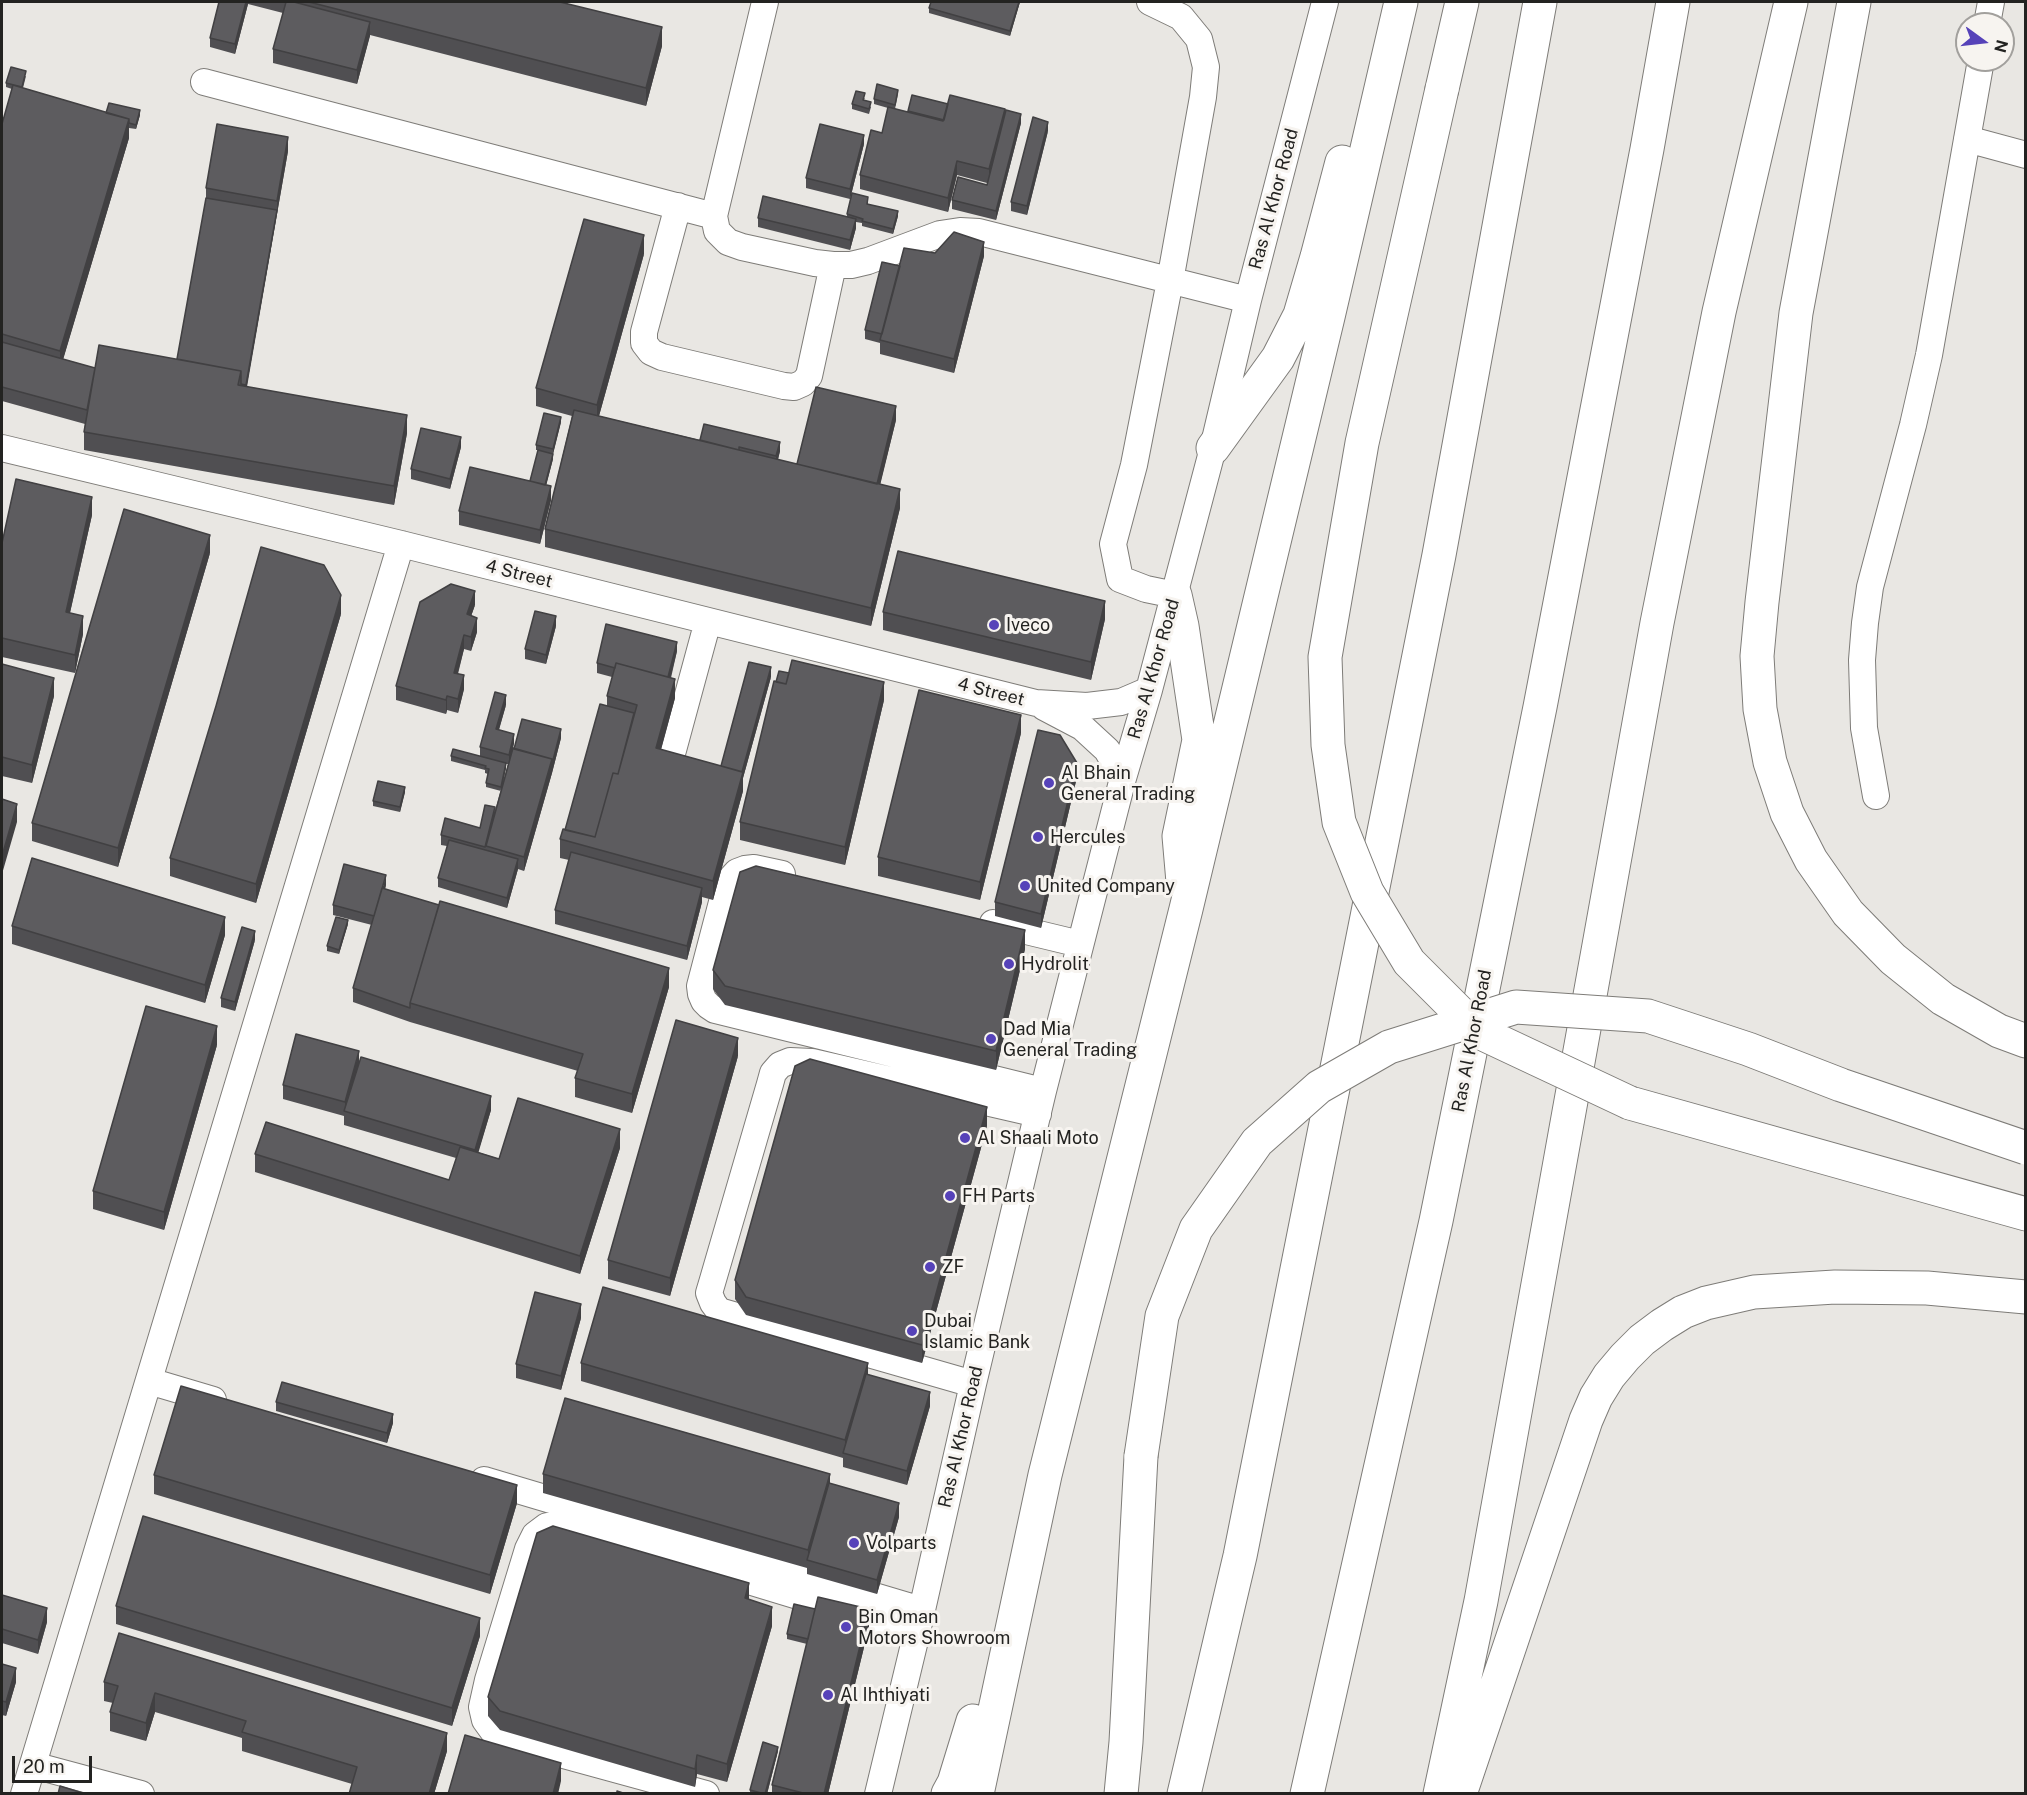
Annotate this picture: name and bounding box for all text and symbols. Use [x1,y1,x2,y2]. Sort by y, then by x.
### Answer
north arrow [1955,12,2015,72]
text: N [1990,38,2012,55]
street label: Ras Al Khor Road [1245,126,1303,272]
street label: 4 Street [483,555,555,593]
street label: Ras Al Khor Road [1124,596,1184,742]
place label: Iveco [1006,614,1050,636]
marker: Iveco [987,618,1001,632]
street label: 4 Street [955,673,1027,711]
place label: Al Bhain General Trading [1061,762,1195,804]
marker: Al Bhain General Trading [1042,776,1056,790]
place label: Hercules [1050,826,1125,848]
marker: Hercules [1031,830,1045,844]
place label: United Company [1037,875,1175,897]
marker: United Company [1018,879,1032,893]
place label: Hydrolit [1021,953,1089,975]
marker: Hydrolit [1002,957,1016,971]
street label: Ras Al Khor Road [1448,968,1496,1114]
place label: Dad Mia General Trading [1003,1018,1137,1060]
marker: Dad Mia General Trading [984,1032,998,1046]
place label: Al Shaali Moto [977,1127,1099,1149]
marker: Al Shaali Moto [958,1131,972,1145]
place label: FH Parts [962,1185,1035,1207]
marker: FH Parts [943,1189,957,1203]
place label: ZF [942,1256,964,1278]
marker: ZF [923,1260,937,1274]
place label: Dubai Islamic Bank [924,1310,1030,1352]
marker: Dubai Islamic Bank [905,1324,919,1338]
street label: Ras Al Khor Road [934,1364,988,1510]
place label: Volparts [866,1532,936,1554]
marker: Volparts [847,1536,861,1550]
place label: Bin Oman Motors Showroom [858,1606,1010,1648]
marker: Bin Oman Motors Showroom [839,1620,853,1634]
place label: Al Ihthiyati [840,1684,930,1706]
marker: Al Ihthiyati [821,1688,835,1702]
scale bar [15,1744,94,1782]
text: 20 m [23,1756,65,1777]

